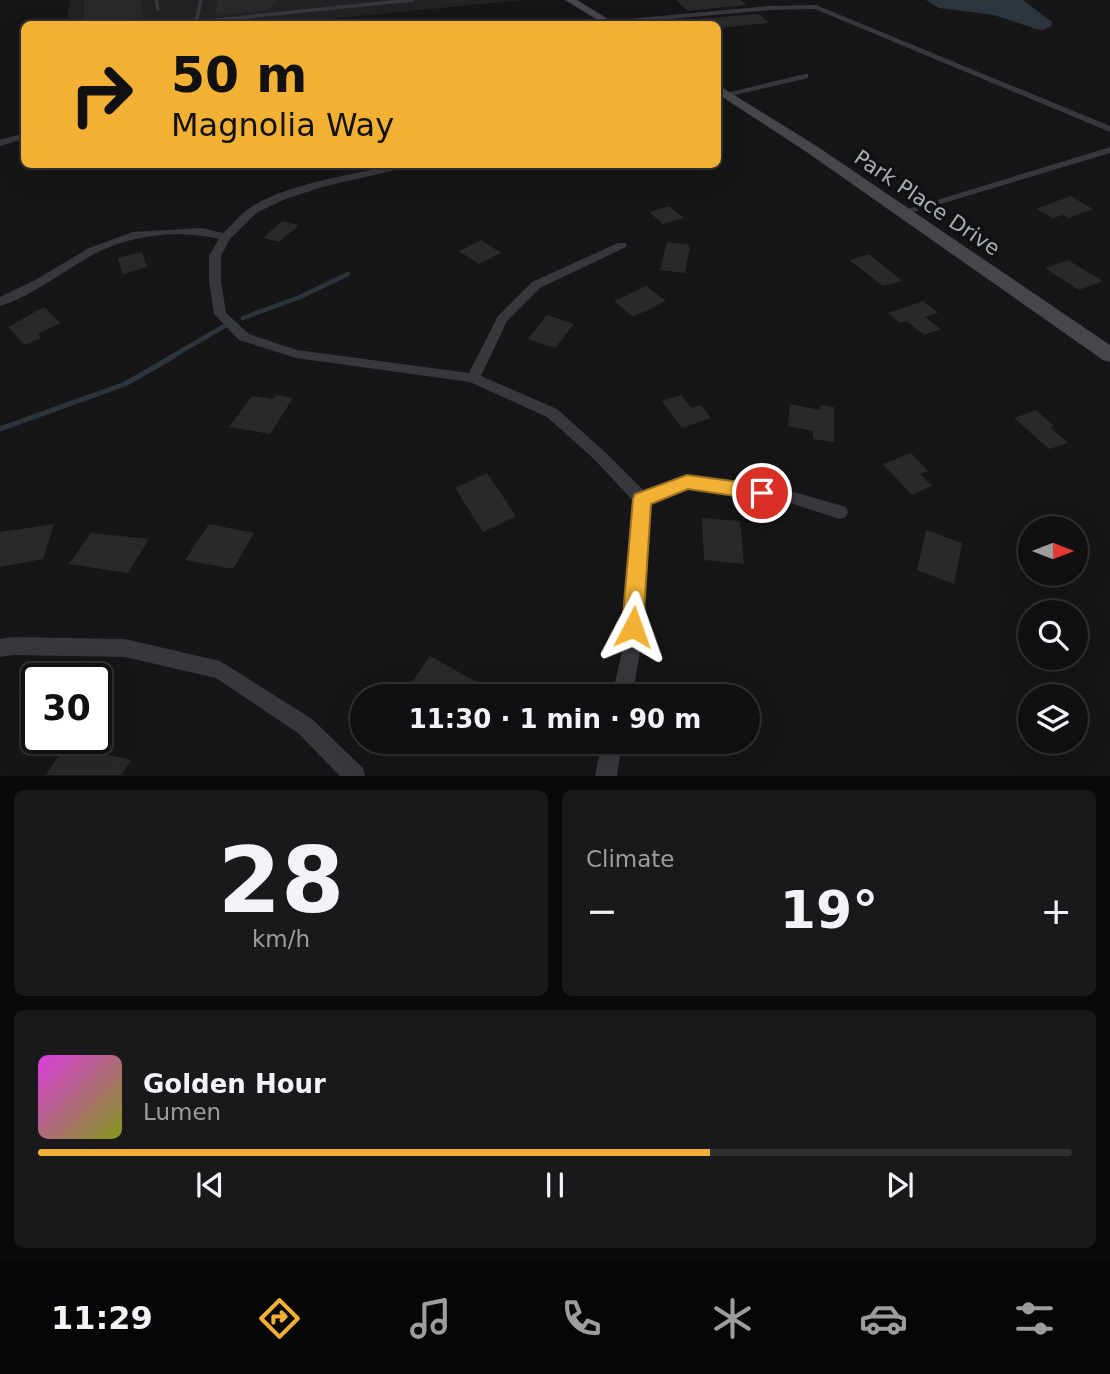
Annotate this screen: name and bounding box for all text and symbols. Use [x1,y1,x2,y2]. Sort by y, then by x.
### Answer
text: 50 m [171,47,307,104]
icon: right [56,49,147,140]
text: Magnolia Way [171,106,394,144]
street label: Park Place Drive [850,145,1004,261]
pin [732,463,792,523]
icon: arrive [743,474,781,512]
north arrow [1018,516,1088,586]
map controls [1018,516,1088,754]
position arrow [596,590,670,664]
button: search [1018,600,1088,670]
speed limit sign: 30 [21,663,112,754]
button: layers [1018,684,1088,754]
text: 11:30 · 1 min · 90 m [409,704,701,734]
text: 28 [218,828,344,933]
text: Climate [586,846,675,872]
text: 19° [780,880,878,940]
text: − [586,889,618,933]
text: + [1040,889,1072,933]
text: km/h [252,926,310,952]
text: Golden Hour [143,1069,326,1099]
text: Lumen [143,1099,221,1125]
icon: previous [191,1166,229,1204]
icon: pause [536,1166,574,1204]
icon: next [881,1166,919,1204]
icon: directions [255,1294,304,1343]
icon: music [406,1294,455,1343]
icon: phone [557,1294,606,1343]
icon: climate [708,1294,757,1343]
icon: car [859,1294,908,1343]
icon: filters [1010,1294,1059,1343]
text: 11:29 [51,1299,153,1337]

